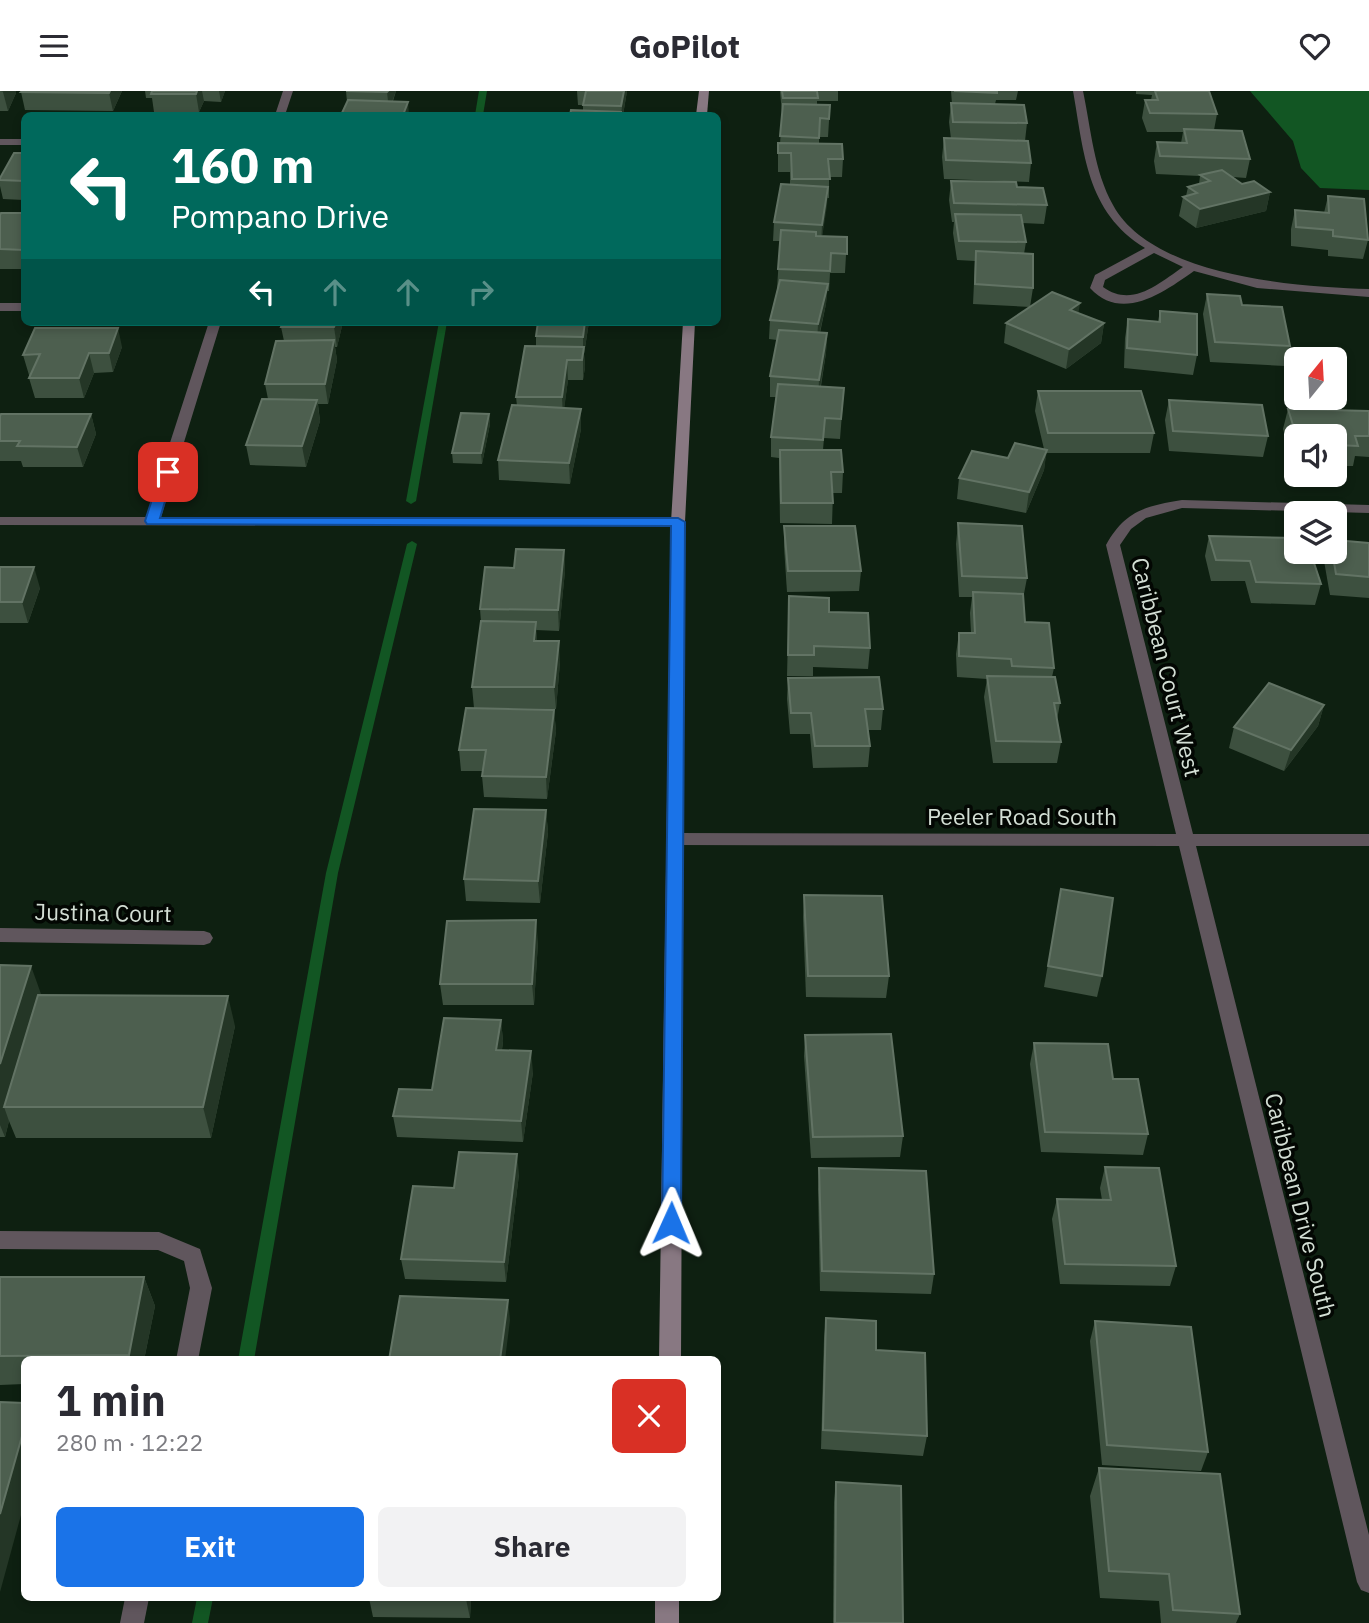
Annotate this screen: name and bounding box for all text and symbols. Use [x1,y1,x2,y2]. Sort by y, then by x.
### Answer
text: GoPilot [629,25,740,67]
icon: menu [35,27,73,65]
icon: heart [1296,27,1334,65]
text: 160 m [171,133,315,196]
icon: left [56,140,147,231]
text: Pompano Drive [171,195,389,237]
icon: left [243,273,281,311]
icon: ahead [316,273,354,311]
icon: ahead [389,273,427,311]
icon: right [462,273,500,311]
north arrow [1284,347,1348,409]
map controls [1284,347,1347,564]
button: sound [1284,424,1347,487]
pin [138,442,198,502]
icon: arrive [149,453,187,491]
button: layers [1284,501,1347,564]
street label: Caribbean Court West [1125,554,1209,780]
street label: Peeler Road South [927,801,1117,831]
street label: Justina Court [34,896,172,928]
street label: Caribbean Drive South [1259,1090,1343,1320]
position arrow [634,1186,708,1260]
text: 1 min [56,1373,166,1428]
button: close [612,1379,686,1453]
text: 280 m · 12:22 [56,1427,203,1457]
button: Exit [56,1507,364,1587]
button: Share [378,1507,686,1587]

